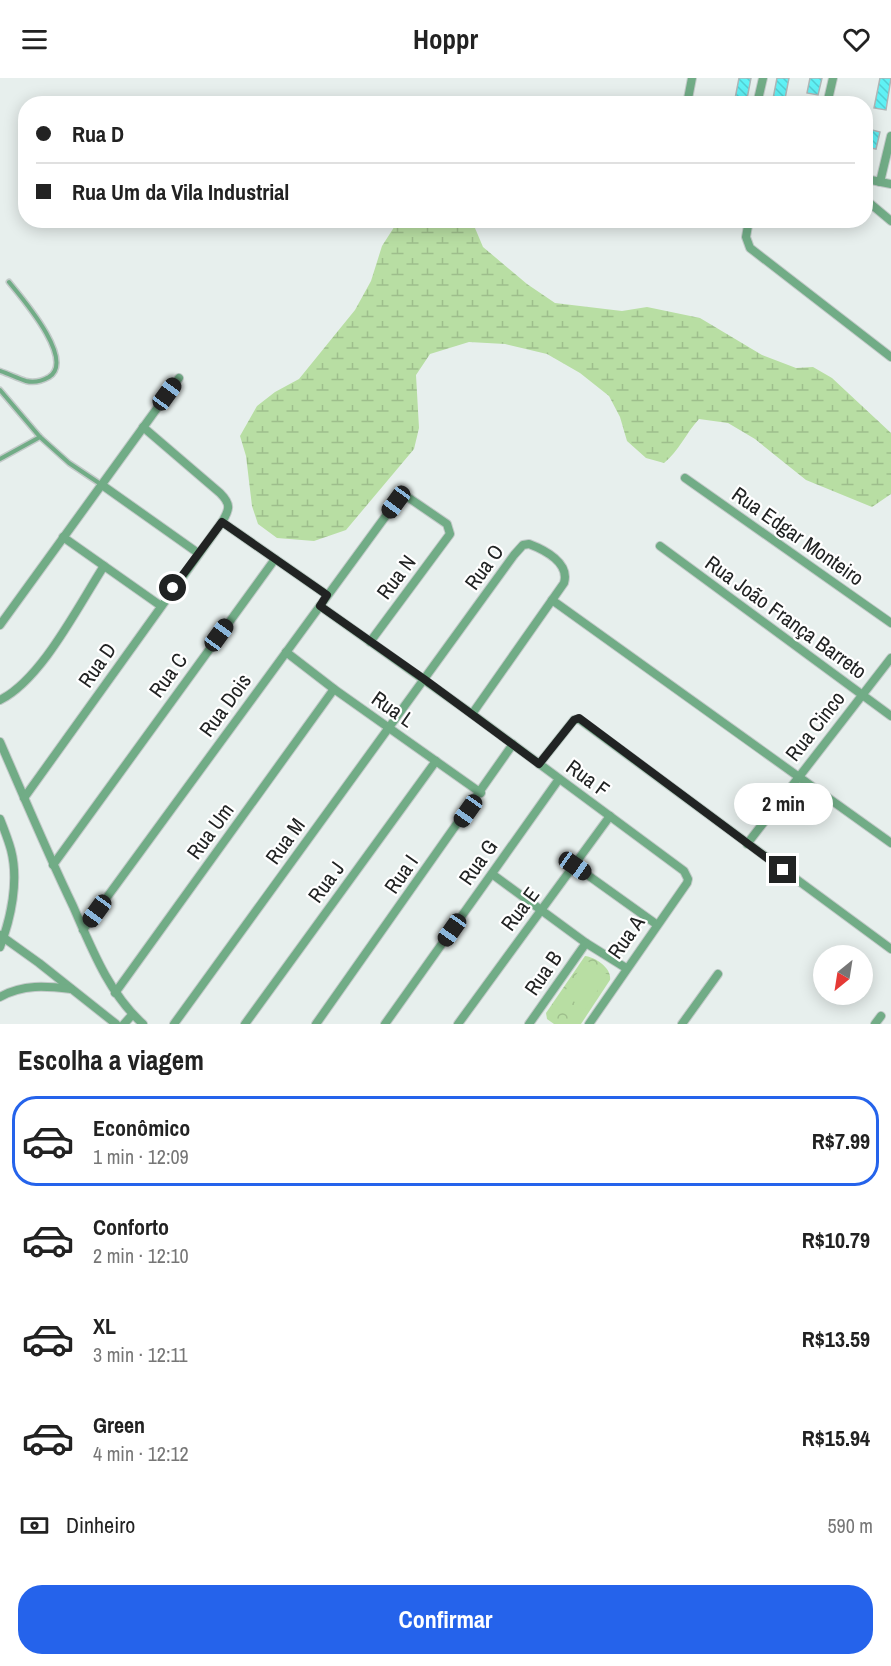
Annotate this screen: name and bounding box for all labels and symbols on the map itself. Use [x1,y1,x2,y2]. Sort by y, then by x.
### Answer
car [149,374,185,414]
street label: Rua Edgar Monteiro [726,480,870,592]
car [378,482,414,522]
street label: Rua O [458,538,510,596]
street label: Rua João França Barreto [699,548,873,686]
street label: Rua N [370,549,422,605]
route start [159,574,186,601]
car [201,615,237,655]
street label: Rua D [71,637,123,693]
street label: Rua C [142,647,194,703]
street label: Rua Dois [192,667,258,743]
street label: Rua L [366,684,420,734]
street label: Rua Cinco [779,685,851,767]
street label: Rua F [561,752,615,804]
callout: 2 min [734,783,832,825]
car [450,791,486,831]
street label: Rua Um [180,797,240,865]
street label: Rua M [258,812,312,870]
street label: Rua G [452,833,504,891]
car [555,848,595,884]
street label: Rua I [377,849,425,899]
street label: Rua J [301,855,351,909]
route end [769,856,796,883]
street label: Rua E [494,881,546,937]
car [79,891,115,931]
street label: Rua A [601,909,652,965]
car [434,910,470,950]
street label: Rua B [517,945,569,1001]
north arrow [813,945,873,1005]

